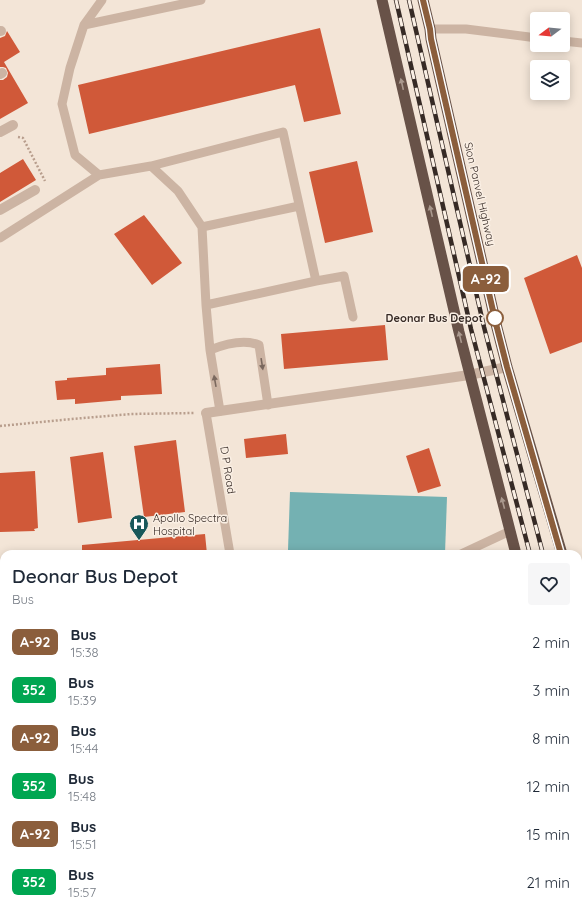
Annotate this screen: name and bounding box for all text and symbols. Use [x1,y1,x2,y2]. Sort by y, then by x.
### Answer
north arrow [530,12,570,52]
map controls [530,12,570,100]
button: layers [530,60,570,100]
one-way arrow [398,78,404,90]
street label: Sion Panvel Highway [461,141,499,247]
one-way arrow [427,205,433,217]
line badge: A-92 [458,266,514,292]
text: A-92 [471,270,501,288]
marker: Deonar Bus Depot [486,309,504,327]
place label: Deonar Bus Depot [386,311,483,325]
one-way arrow [457,331,463,343]
one-way arrow [259,358,265,370]
one-way arrow [212,375,218,387]
street label: D P Road [217,445,239,495]
one-way arrow [500,497,506,509]
place label: Apollo Spectra Hospital [153,511,227,538]
hospital icon: Apollo Spectra Hospital [128,513,150,541]
button: heart [528,563,570,605]
text: Deonar Bus Depot [12,564,178,588]
text: Bus [12,591,34,607]
text: Bus [70,625,96,644]
text: A-92 [20,633,50,651]
text: 2 min [532,633,570,652]
text: 15:38 [70,644,99,660]
text: Bus [68,673,94,692]
text: 352 [22,681,46,699]
text: 3 min [532,681,570,700]
text: 15:39 [68,692,96,708]
text: Bus [70,721,96,740]
text: A-92 [20,729,50,747]
text: 8 min [532,729,570,748]
text: 15:44 [70,740,98,756]
text: Bus [68,769,94,788]
text: 352 [22,777,46,795]
text: 12 min [526,777,570,796]
text: 15:48 [68,788,96,804]
text: Bus [70,817,96,836]
text: A-92 [20,825,50,843]
text: 15 min [527,825,570,844]
text: 15:51 [70,836,97,852]
text: Bus [68,865,94,884]
text: 352 [22,873,46,891]
text: 21 min [526,873,570,892]
text: 15:57 [68,884,96,900]

